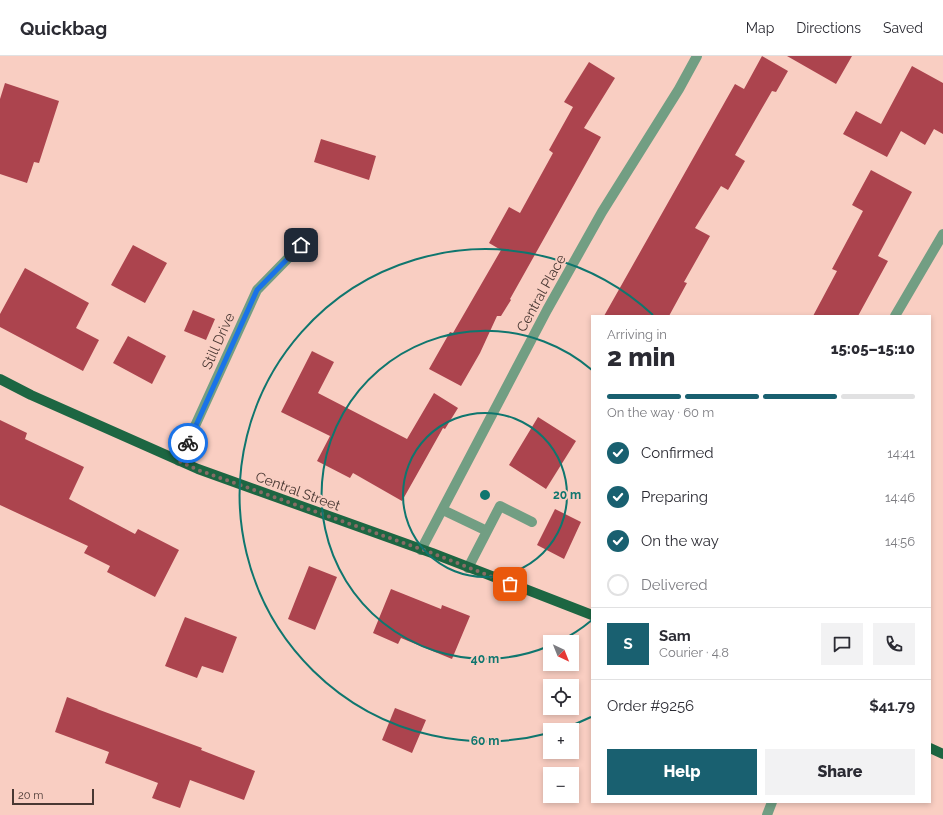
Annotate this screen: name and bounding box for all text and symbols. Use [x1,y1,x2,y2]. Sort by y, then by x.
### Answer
text: Quickbag [20,17,107,39]
text: Map [746,20,774,36]
text: Directions [796,20,861,36]
text: Saved [883,20,923,36]
pin [284,228,318,262]
icon: home [290,234,312,256]
street label: Central Place [513,251,569,335]
street label: Still Drive [198,310,238,372]
text: Arriving in [607,327,667,342]
text: 15:05–15:10 [831,340,915,358]
text: 2 min [607,342,675,372]
text: On the way · 60 m [607,405,714,420]
courier [168,423,208,463]
icon: bike [177,432,199,454]
icon: check [607,442,629,464]
text: Confirmed [641,444,714,462]
text: 14:41 [887,446,915,461]
street label: Central Street [253,468,343,514]
icon: check [607,486,629,508]
centre of rings [478,488,492,502]
text: 20 m [553,488,581,502]
text: Preparing [641,488,708,506]
text: 14:46 [885,490,915,505]
icon: check [607,530,629,552]
text: On the way [641,532,719,550]
text: 14:56 [885,534,915,549]
pin [493,567,527,601]
icon: bag [499,573,521,595]
text: Delivered [641,576,708,594]
button: chat [821,623,863,665]
button: phone [873,623,915,665]
text: Sam [659,627,691,645]
north arrow [543,635,579,671]
map controls [543,635,579,803]
text: S [623,635,633,653]
text: Courier · 4.8 [659,645,729,660]
text: 40 m [471,652,499,666]
button: locate [543,679,579,715]
text: Order #9256 [607,697,694,715]
text: $41.79 [869,697,915,715]
button: + [543,723,579,759]
text: 60 m [471,734,499,748]
button: Help [607,749,757,795]
button: Share [765,749,915,795]
button: − [543,767,579,803]
scale bar [12,787,94,806]
text: 20 m [18,789,43,802]

